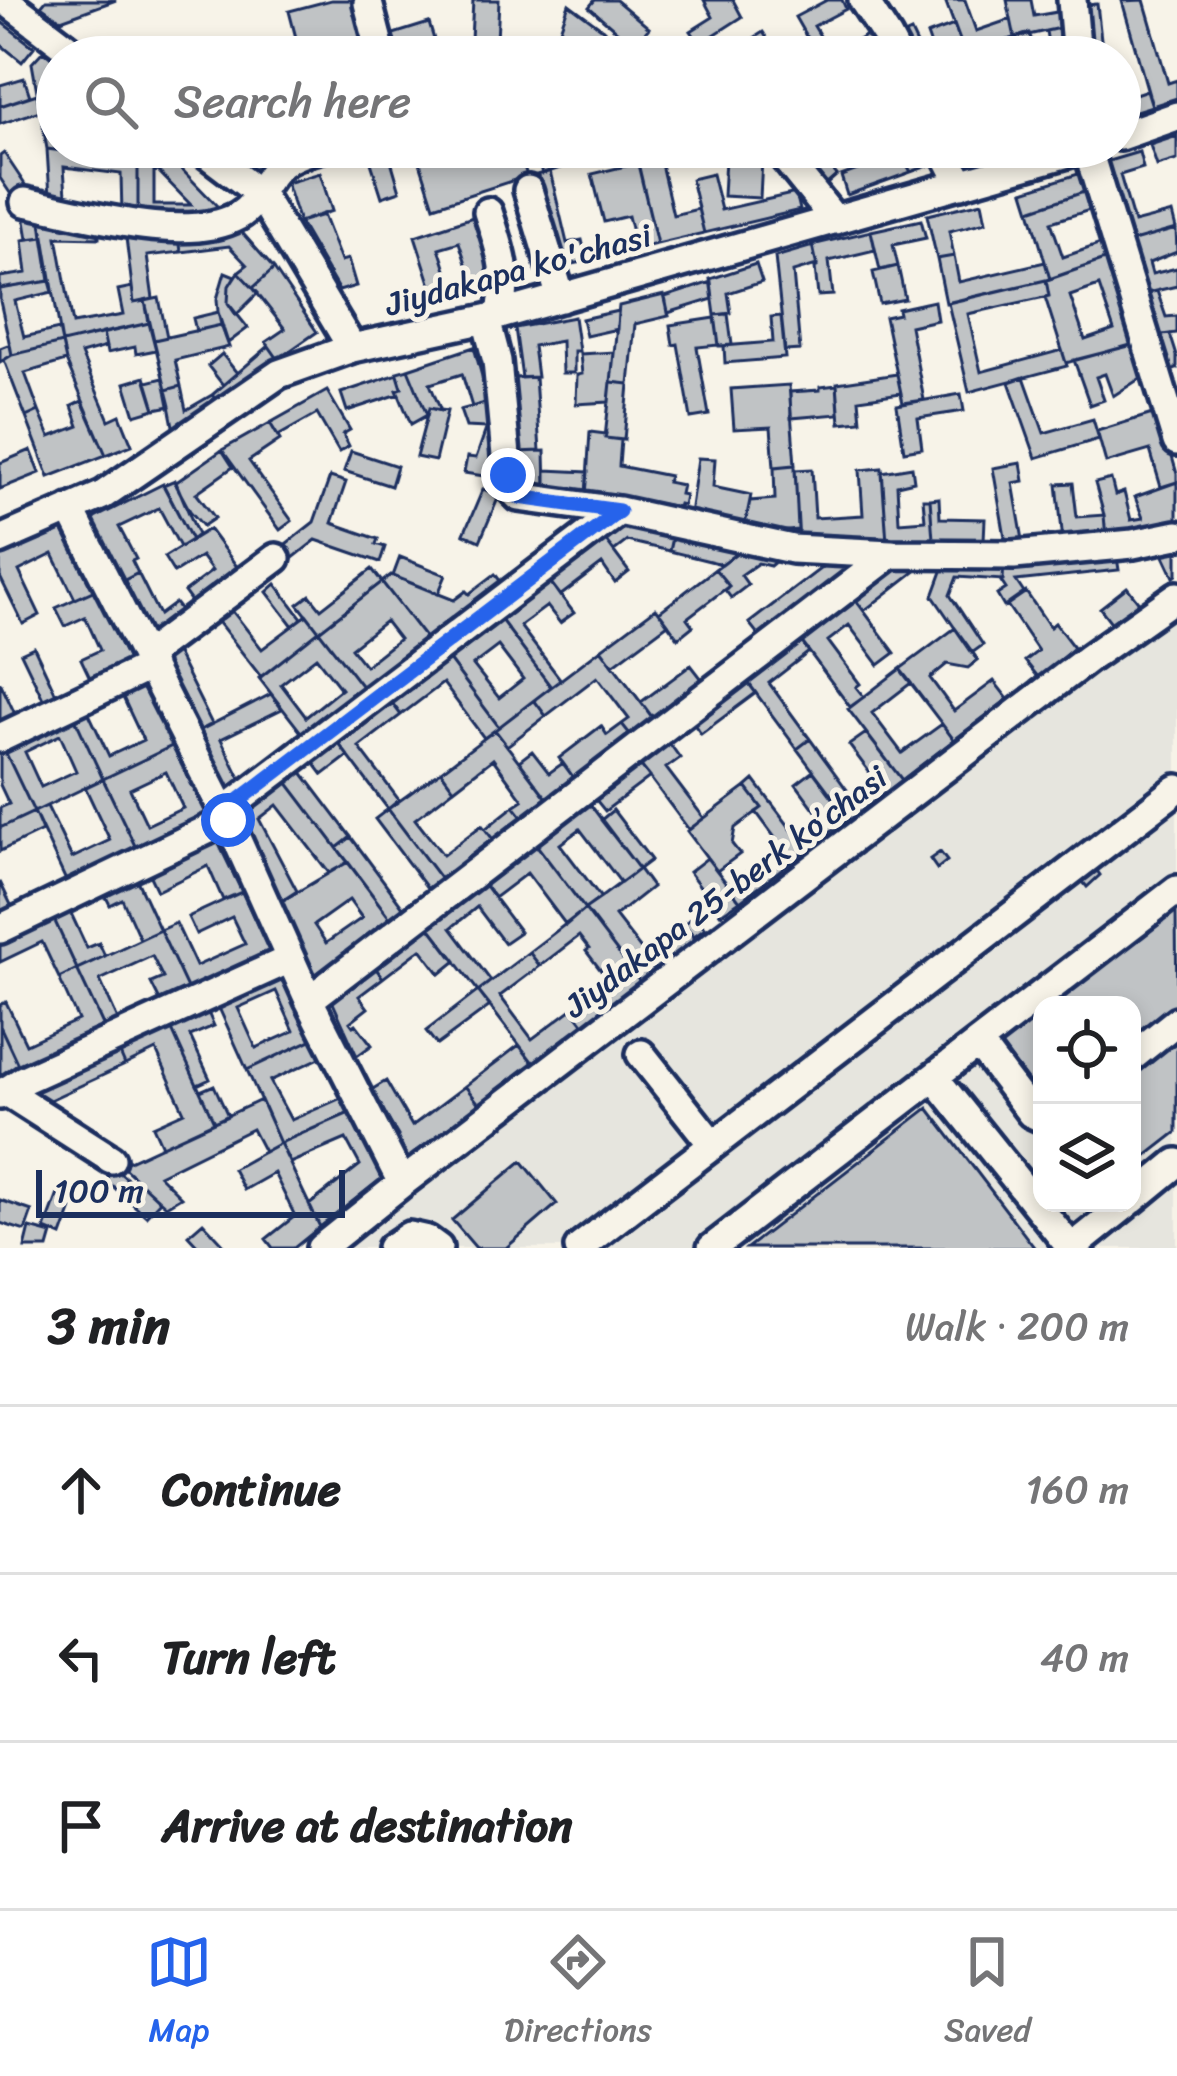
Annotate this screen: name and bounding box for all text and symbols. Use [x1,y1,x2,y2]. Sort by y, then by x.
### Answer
search box [36,36,1141,168]
text: Search here [174,62,411,142]
icon: search [78,69,144,135]
street label: Jiydakapa ko'chasi [378,206,659,334]
route end [481,448,535,502]
street label: Jiydakapa 25-berk koʼchasi [550,750,901,1034]
route start [201,793,255,847]
map controls [1033,996,1141,1212]
button: locate [1033,996,1141,1104]
button: layers [1033,1104,1141,1212]
text: 100 m [54,1162,144,1220]
scale bar [36,1164,345,1217]
text: 3 min [48,1281,170,1371]
text: Walk · 200 m [905,1292,1129,1361]
text: Continue [162,1450,341,1530]
text: 160 m [1025,1455,1129,1524]
icon: ahead [48,1457,114,1523]
text: Turn left [162,1618,335,1698]
text: 40 m [1040,1623,1129,1692]
icon: left [48,1625,114,1691]
text: Arrive at destination [162,1786,572,1866]
icon: arrive [48,1793,114,1859]
tab: Map [146,1929,212,2059]
tab: Directions [504,1929,652,2059]
tab: Saved [944,1929,1031,2059]

